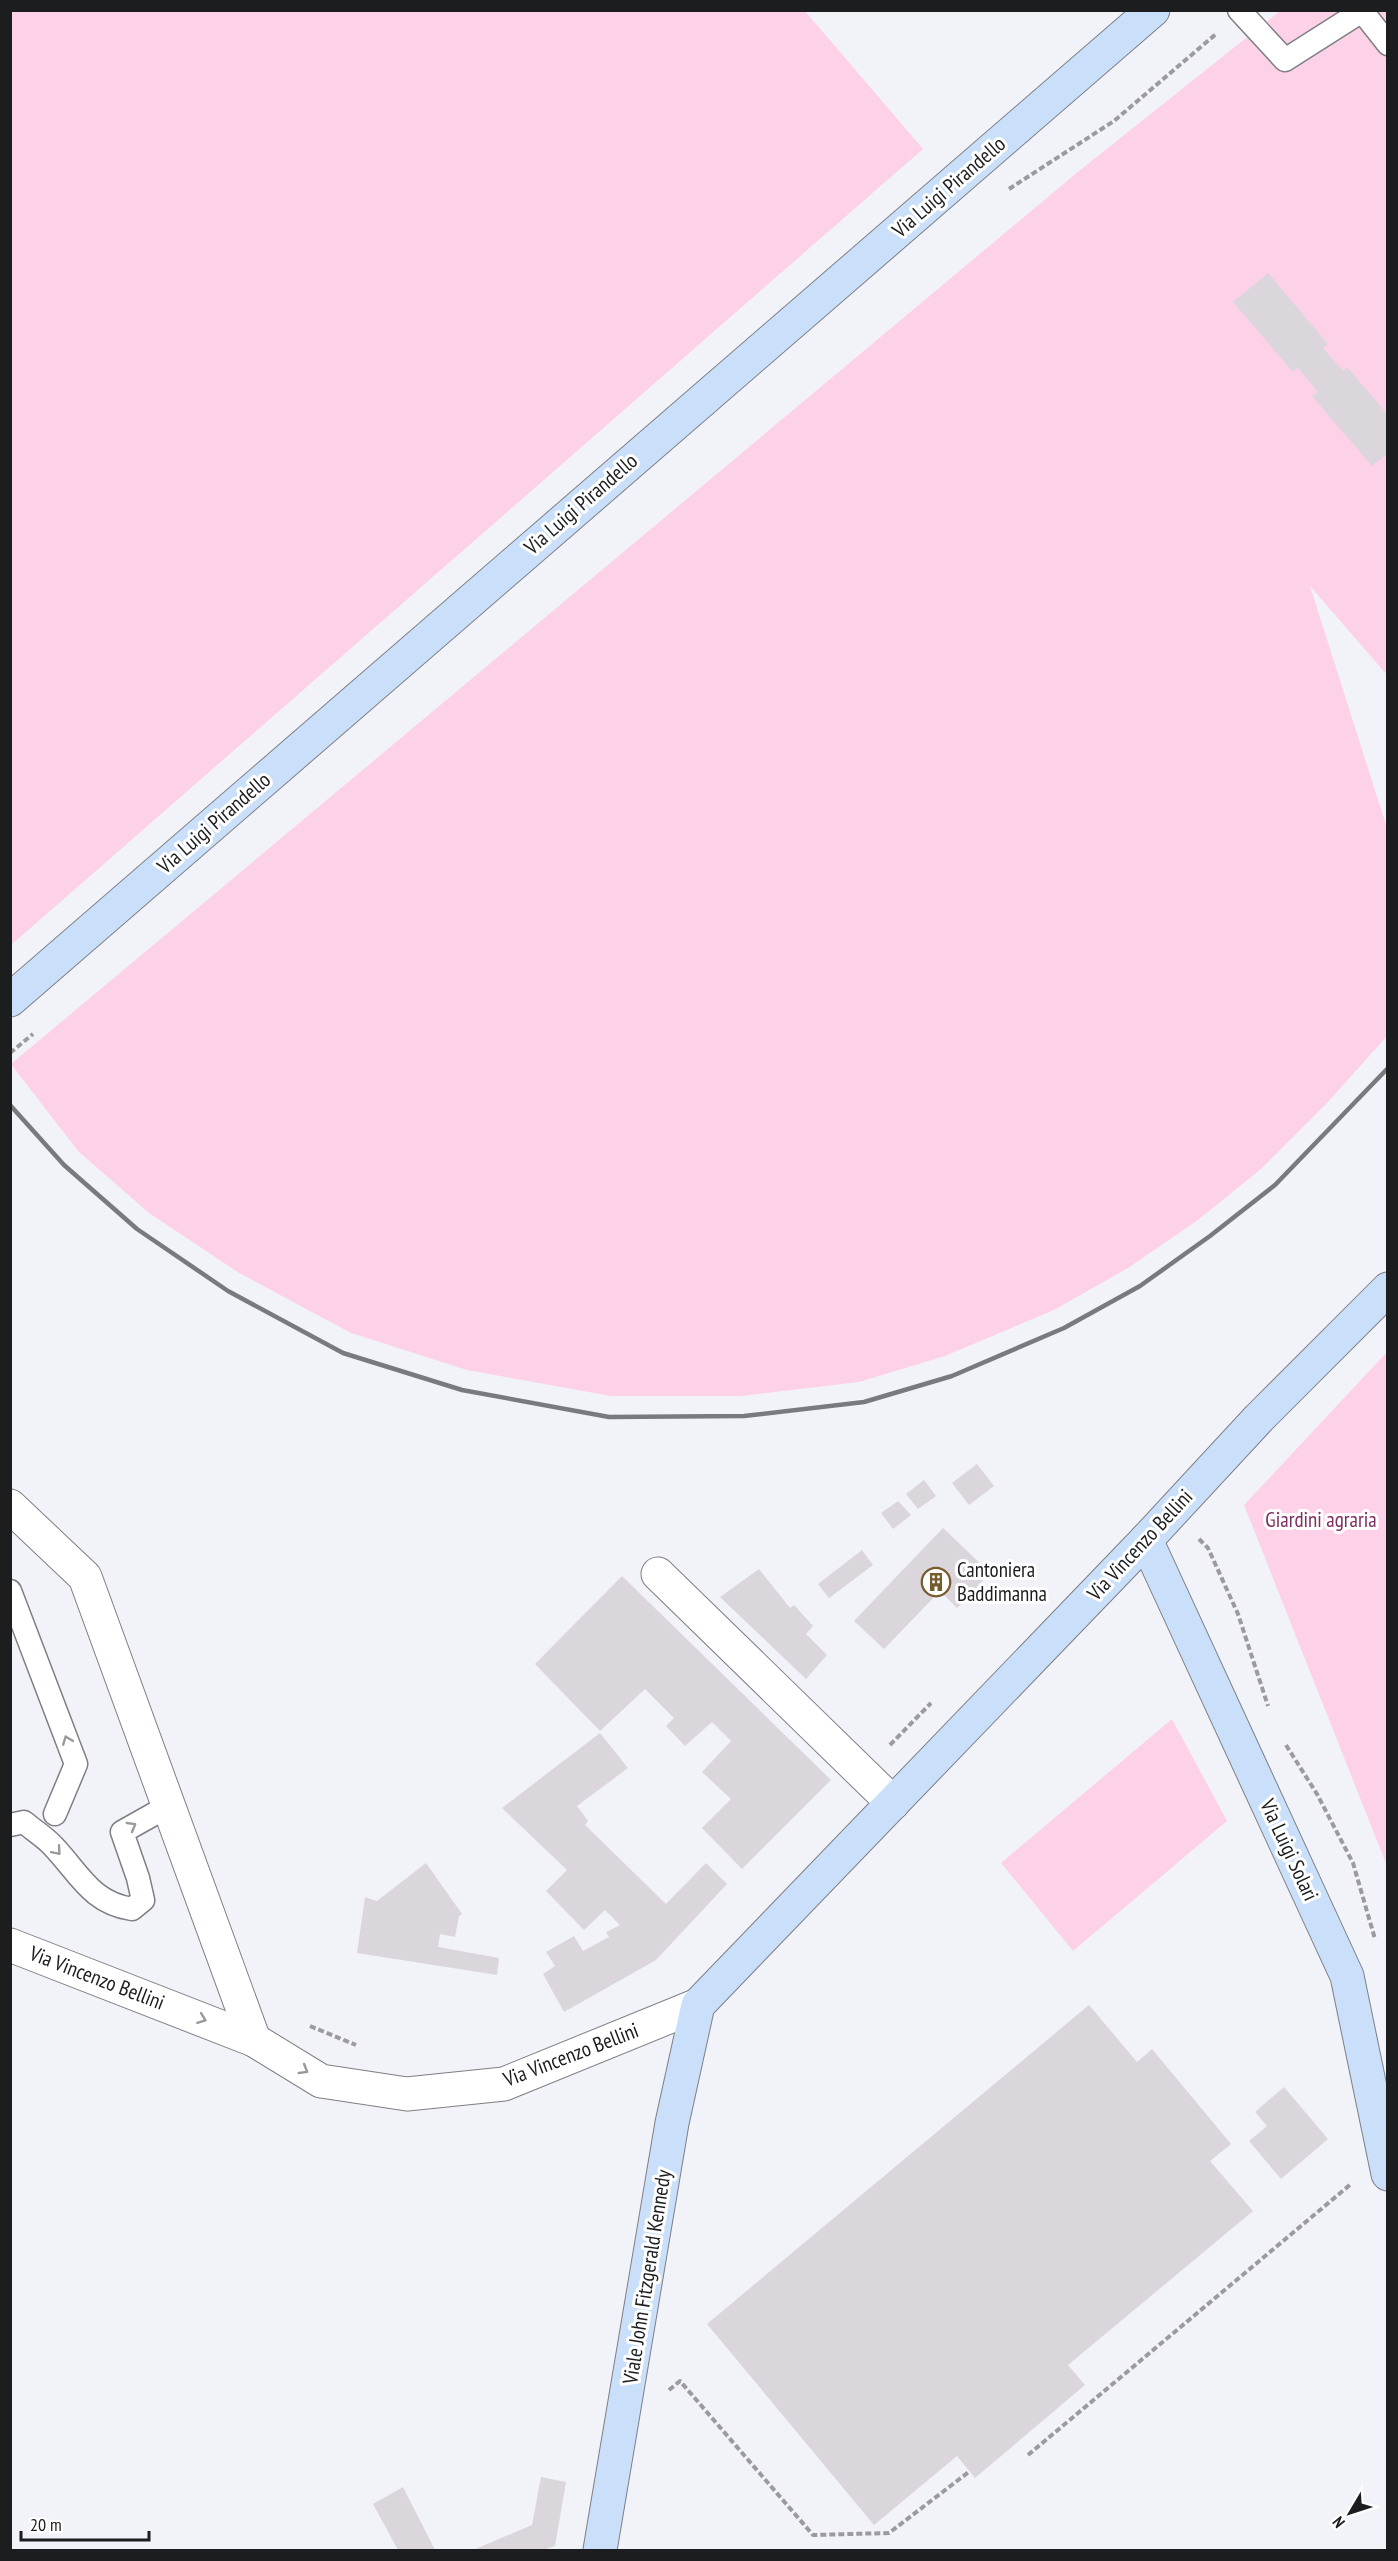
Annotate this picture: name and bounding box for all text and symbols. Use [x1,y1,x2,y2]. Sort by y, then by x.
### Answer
street label: Via Luigi Pirandello [886,130,1011,244]
street label: Via Luigi Pirandello [518,447,643,561]
street label: Via Luigi Pirandello [151,766,276,880]
street label: Via Vincenzo Bellini [1080,1483,1198,1607]
park label: Giardini agraria [1265,1506,1377,1533]
place label: Cantoniera Baddimanna [957,1556,1047,1607]
building icon: Cantoniera Baddimanna [920,1566,952,1598]
one-way arrow [61,1735,74,1746]
street label: Via Luigi Solari [1254,1794,1325,1905]
one-way arrow [126,1822,137,1833]
one-way arrow [50,1845,61,1856]
street label: Via Vincenzo Bellini [25,1939,169,2016]
one-way arrow [196,2012,207,2025]
street label: Via Vincenzo Bellini [498,2016,642,2093]
one-way arrow [298,2062,308,2074]
street label: Viale John Fitzgerald Kennedy [616,2168,677,2387]
north arrow [1320,2483,1380,2543]
scale bar [21,2504,148,2542]
text: 20 m [30,2513,62,2536]
text: N [1328,2513,1349,2532]

